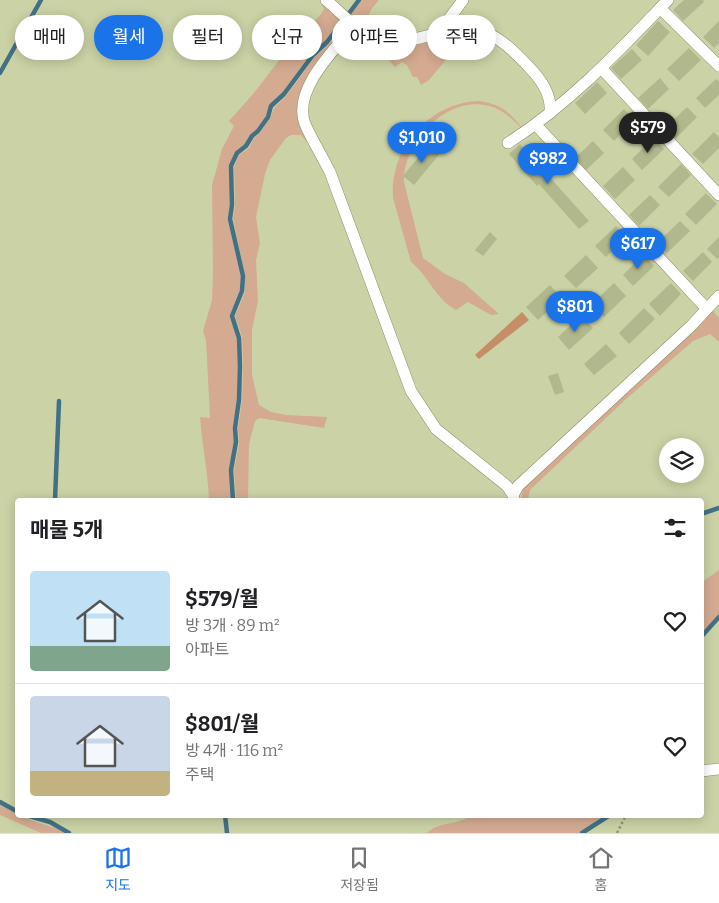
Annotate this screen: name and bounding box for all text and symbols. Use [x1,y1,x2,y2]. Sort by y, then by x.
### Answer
chip: 매매 [15,15,84,60]
chip: 월세 [94,15,163,60]
chip: 필터 [173,15,242,60]
chip: 신규 [252,15,322,60]
chip: 아파트 [332,15,417,60]
chip: 주택 [427,15,496,60]
pin: $579 [618,112,678,154]
text: $579 [630,118,666,137]
pin: $1,010 [381,121,463,164]
text: $1,010 [399,128,446,147]
pin: $982 [518,142,578,185]
text: $982 [529,149,567,168]
pin: $617 [608,228,668,270]
text: $617 [621,234,655,253]
pin: $801 [545,290,605,333]
text: $801 [557,297,593,316]
map controls [659,438,704,483]
button: layers [659,438,704,483]
icon: filters [661,514,689,542]
text: 매물 5개 [30,517,103,543]
text: $579/월 [185,586,259,612]
icon: home [70,591,130,651]
icon: heart [661,607,689,635]
text: 방 3개 · 89 m² [185,616,280,635]
text: 아파트 [185,640,229,659]
text: $801/월 [185,711,259,737]
icon: home [70,716,130,776]
icon: heart [661,732,689,760]
text: 방 4개 · 116 m² [185,741,283,760]
text: 주택 [185,765,214,784]
tab: 지도 [104,844,132,894]
tab: 저장됨 [340,844,379,894]
tab: 홈 [587,844,615,894]

